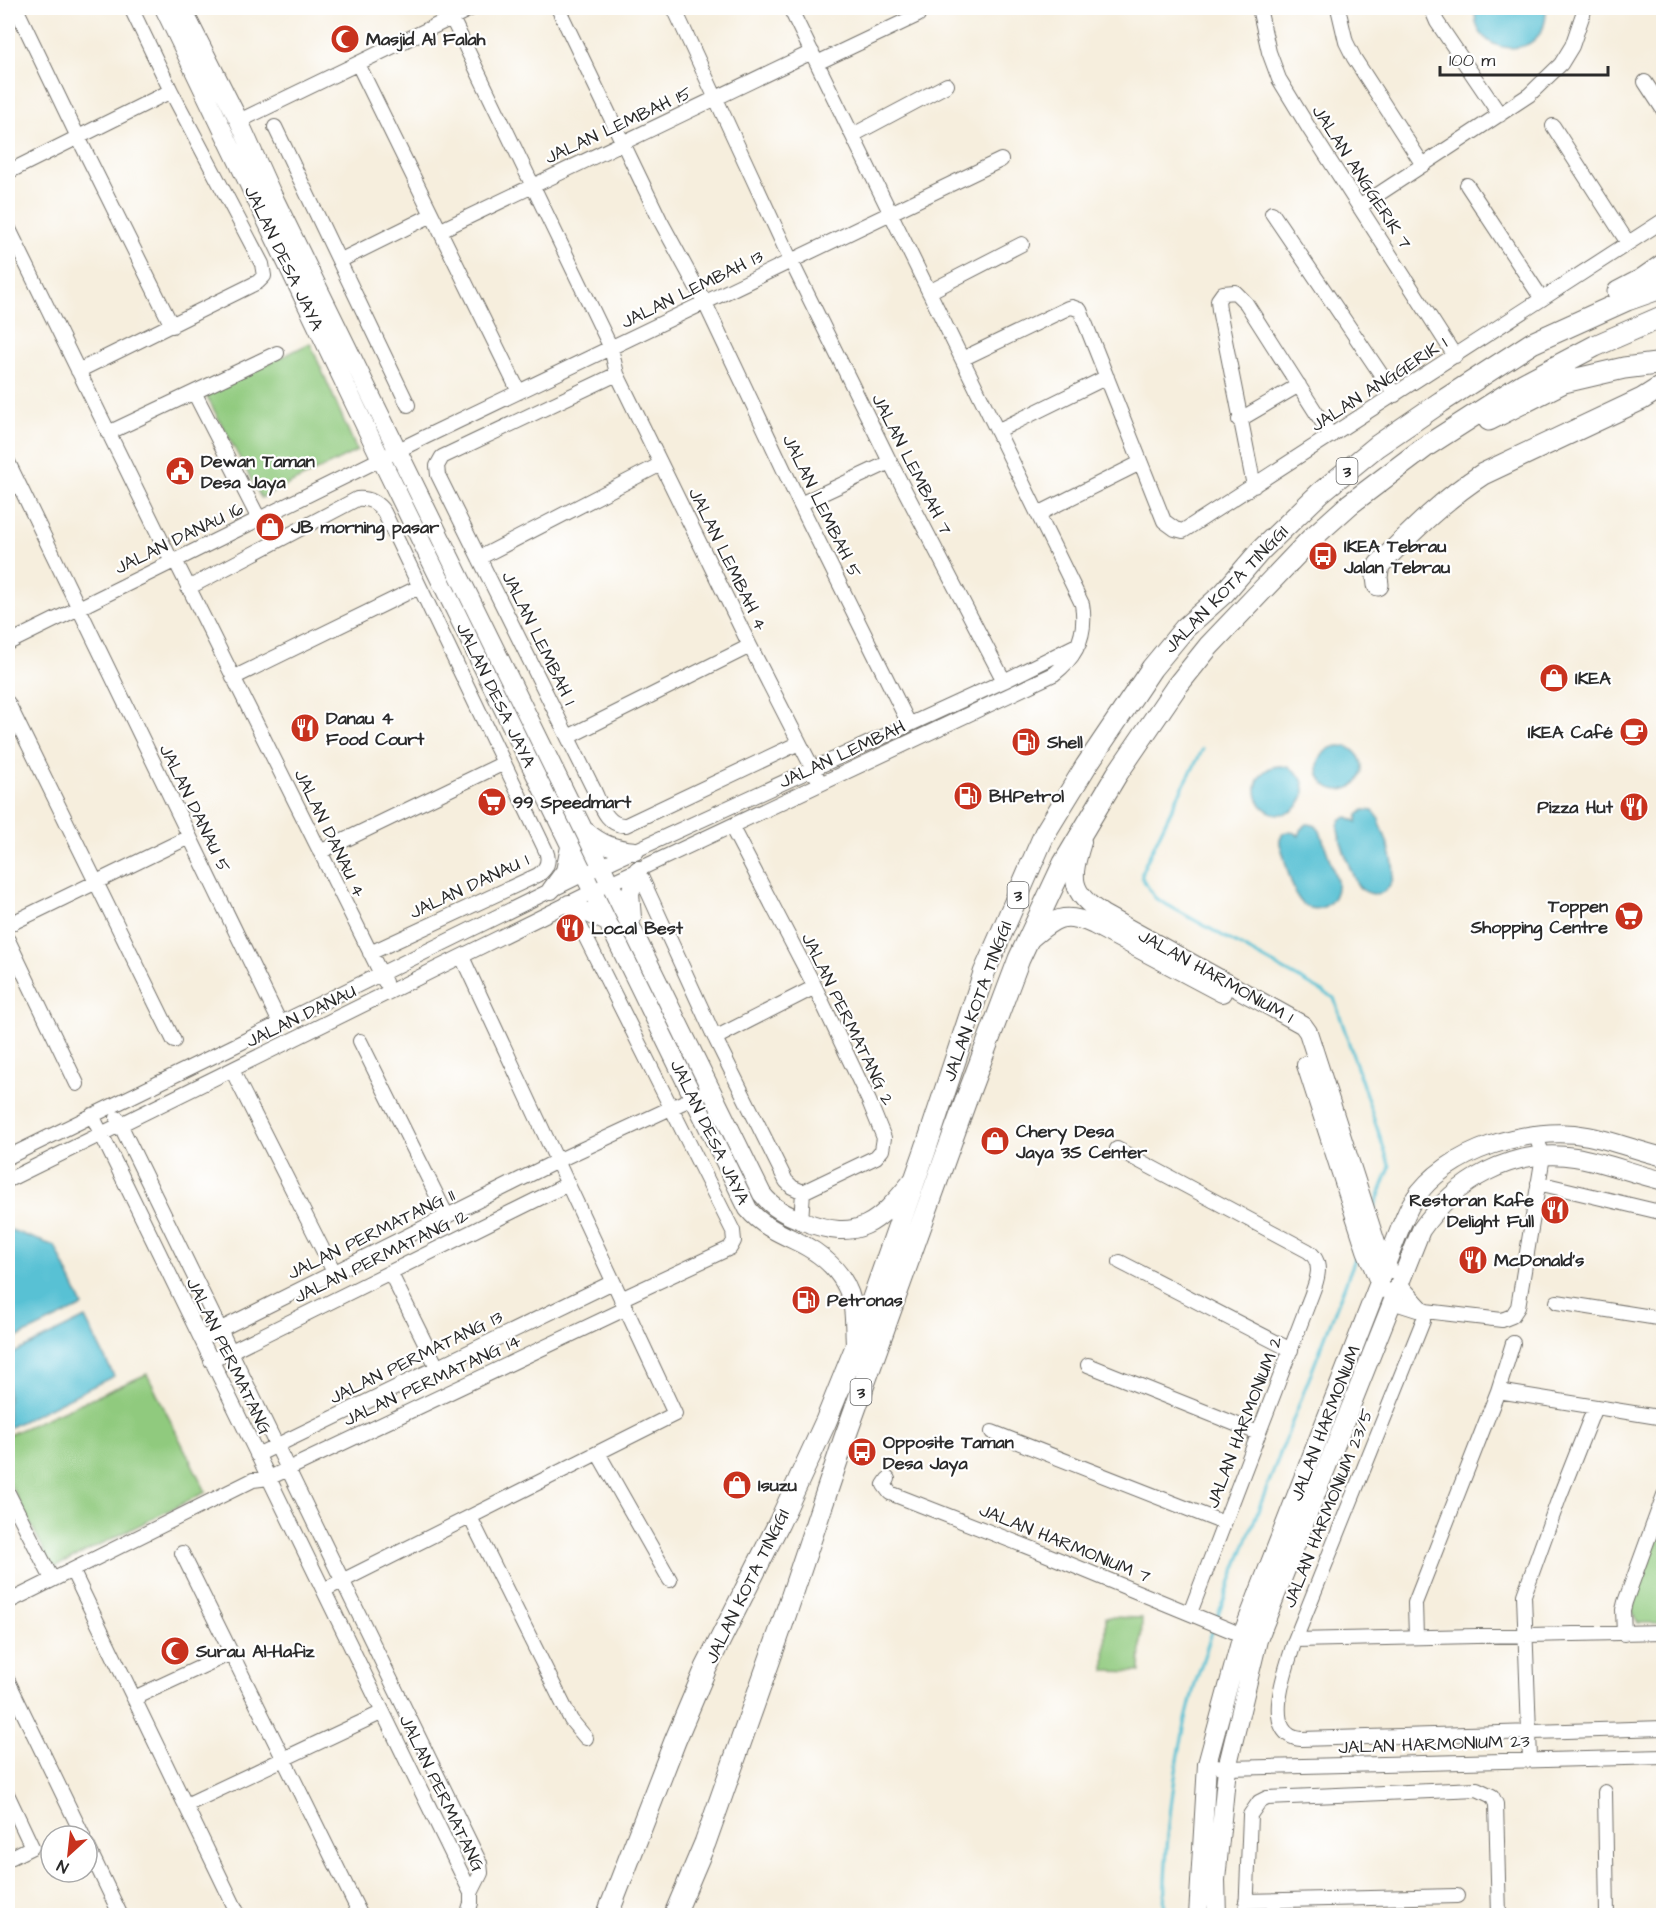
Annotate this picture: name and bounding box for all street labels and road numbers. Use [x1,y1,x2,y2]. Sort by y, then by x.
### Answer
street label: JALAN LEMBAH 15 [541,80,696,170]
street label: JALAN ANGGERIK 7 [1306,101,1417,254]
street label: JALAN DESA JAYA [238,182,330,335]
street label: JALAN LEMBAH 13 [617,244,768,335]
street label: JALAN ANGGERIK 1 [1306,331,1452,438]
street label: JALAN LEMBAH 7 [865,389,958,539]
street label: JALAN LEMBAH 5 [776,430,867,582]
road number: 3 [1336,458,1358,484]
street label: JALAN LEMBAH 4 [682,484,773,635]
street label: JALAN DANAU 16 [111,496,248,580]
street label: JALAN KOTA TINGGI [1159,520,1294,659]
street label: JALAN LEMBAH 1 [495,567,582,709]
street label: JALAN DESA JAYA [450,619,542,772]
street label: JALAN LEMBAH [775,714,910,795]
street label: JALAN DANAU 5 [153,740,237,877]
street label: JALAN DANAU 4 [288,765,371,901]
street label: JALAN DANAU 1 [405,848,533,925]
road number: 3 [1008,882,1028,908]
street label: JALAN KOTA TINGGI [937,917,1018,1085]
street label: JALAN HARMONIUM 1 [1133,923,1298,1030]
street label: JALAN PERMATANG 2 [795,929,901,1110]
street label: JALAN DANAU [242,979,360,1054]
street label: JALAN DESA JAYA [664,1056,756,1209]
street label: JALAN PERMATANG 11 [283,1183,459,1286]
street label: JALAN PERMATANG 12 [290,1203,473,1310]
street label: JALAN PERMATANG [180,1274,278,1439]
street label: JALAN PERMATANG 13 [325,1305,507,1410]
street label: JALAN PERMATANG 14 [339,1328,525,1433]
street label: JALAN HARMONIUM 2 [1200,1332,1289,1512]
street label: JALAN HARMONIUM [1284,1342,1367,1505]
road number: 3 [850,1379,872,1405]
street label: JALAN HARMONIUM 23/5 [1277,1405,1380,1611]
street label: JALAN HARMONIUM 7 [975,1498,1154,1589]
street label: JALAN KOTA TINGGI [699,1505,796,1668]
street label: JALAN PERMATANG [393,1711,491,1876]
street label: JALAN HARMONIUM 23 [1338,1729,1530,1760]

